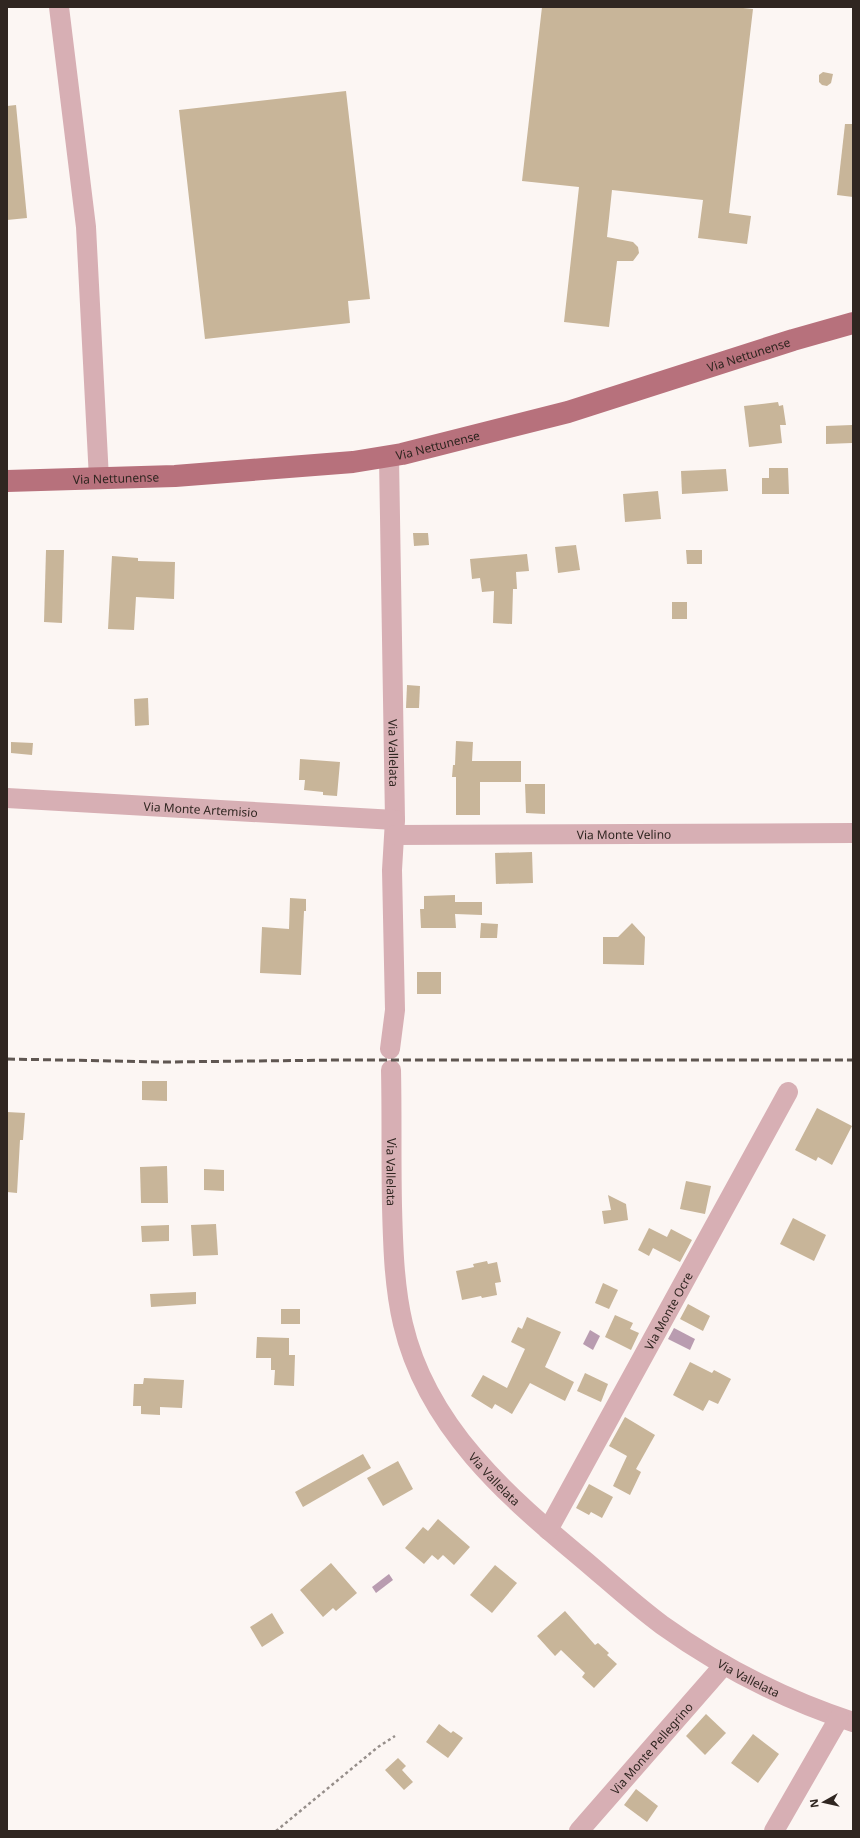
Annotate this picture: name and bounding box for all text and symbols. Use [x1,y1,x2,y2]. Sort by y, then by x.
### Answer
street label: Via Nettunense [705,333,792,375]
street label: Via Nettunense [394,426,482,463]
street label: Via Nettunense [73,468,160,488]
street label: Via Vallelata [385,719,403,787]
street label: Via Monte Artemisio [143,797,258,821]
street label: Via Monte Velino [577,825,671,843]
street label: Via Vallelata [383,1138,400,1206]
street label: Via Monte Ocre [640,1268,697,1353]
street label: Via Vallelata [465,1449,524,1509]
street label: Via Vallelata [715,1655,782,1701]
street label: Via Monte Pellegrino [606,1698,696,1798]
north arrow [804,1782,844,1822]
text: N [806,1798,822,1809]

